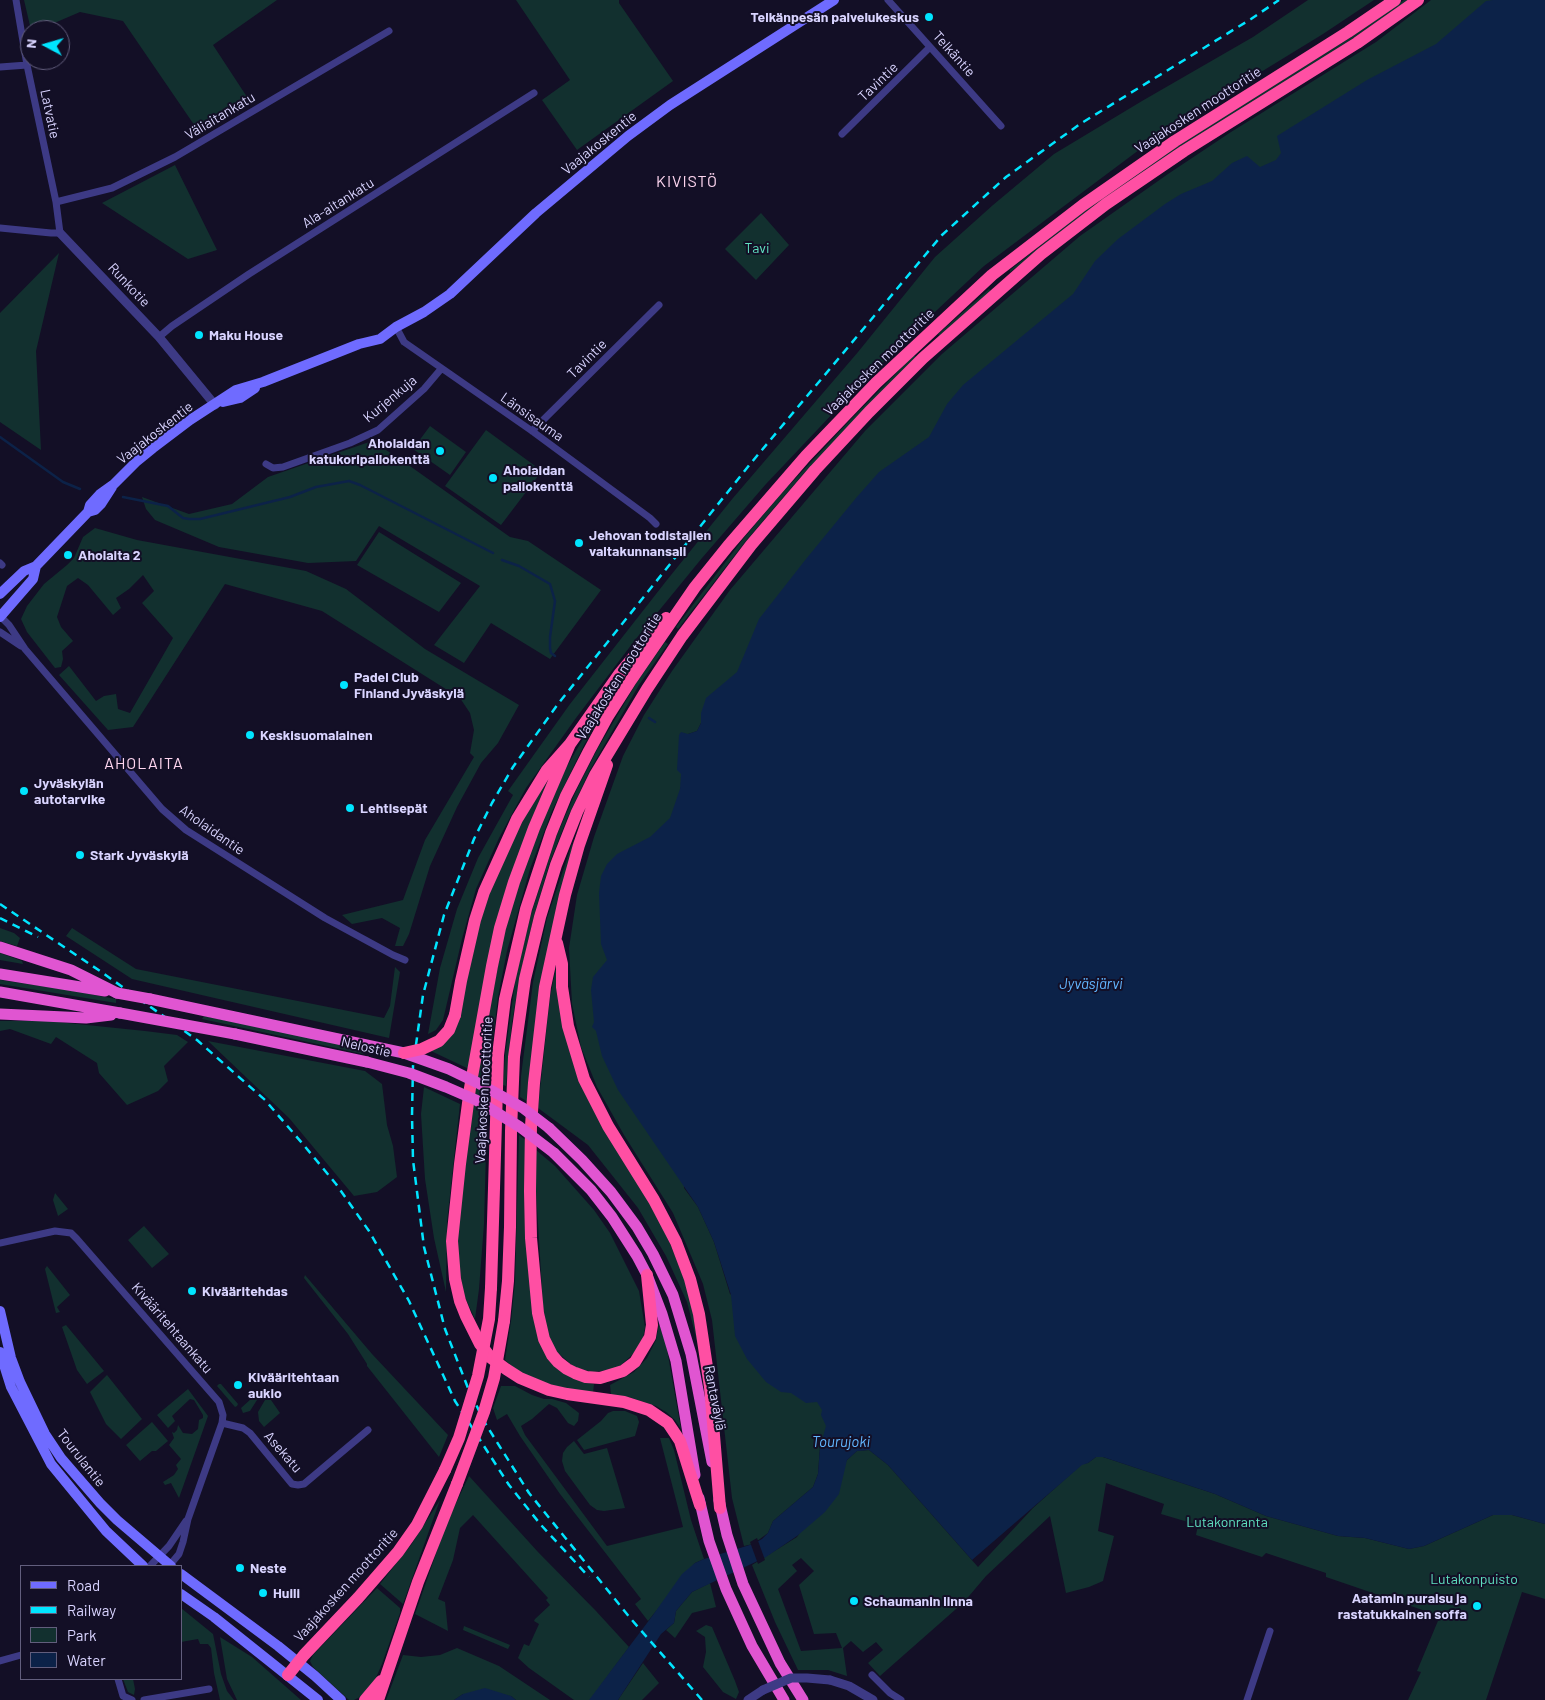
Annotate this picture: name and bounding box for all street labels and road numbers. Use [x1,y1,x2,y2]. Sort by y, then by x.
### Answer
street label: Telkäntie [929,28,979,80]
street label: Tavintie [855,59,901,105]
street label: Vaajakosken moottoritie [1132,63,1264,157]
street label: Latvatie [37,88,63,140]
street label: Väliaitankatu [182,89,258,143]
street label: Vaajakoskentie [558,108,640,178]
street label: Ala-aitankatu [299,174,377,232]
street label: Runkotie [104,260,154,310]
street label: Vaajakosken moottoritie [820,305,938,419]
street label: Tavintie [564,336,610,382]
street label: Kurjenkuja [360,372,420,426]
street label: Länsisauma [497,389,567,445]
street label: Vaajakoskentie [114,398,196,468]
street label: Vaajakosken moottoritie [573,609,665,743]
street label: Aholaidantie [176,801,248,859]
street label: Vaajakosken moottoritie [472,1016,496,1164]
street label: Nelostie [339,1033,393,1061]
street label: Kivääritehtaankatu [128,1279,216,1377]
street label: Rantaväylä [700,1364,730,1432]
street label: Tourulantie [53,1426,109,1490]
street label: Asekatu [260,1428,306,1476]
street label: Vaajakosken moottoritie [291,1525,401,1645]

